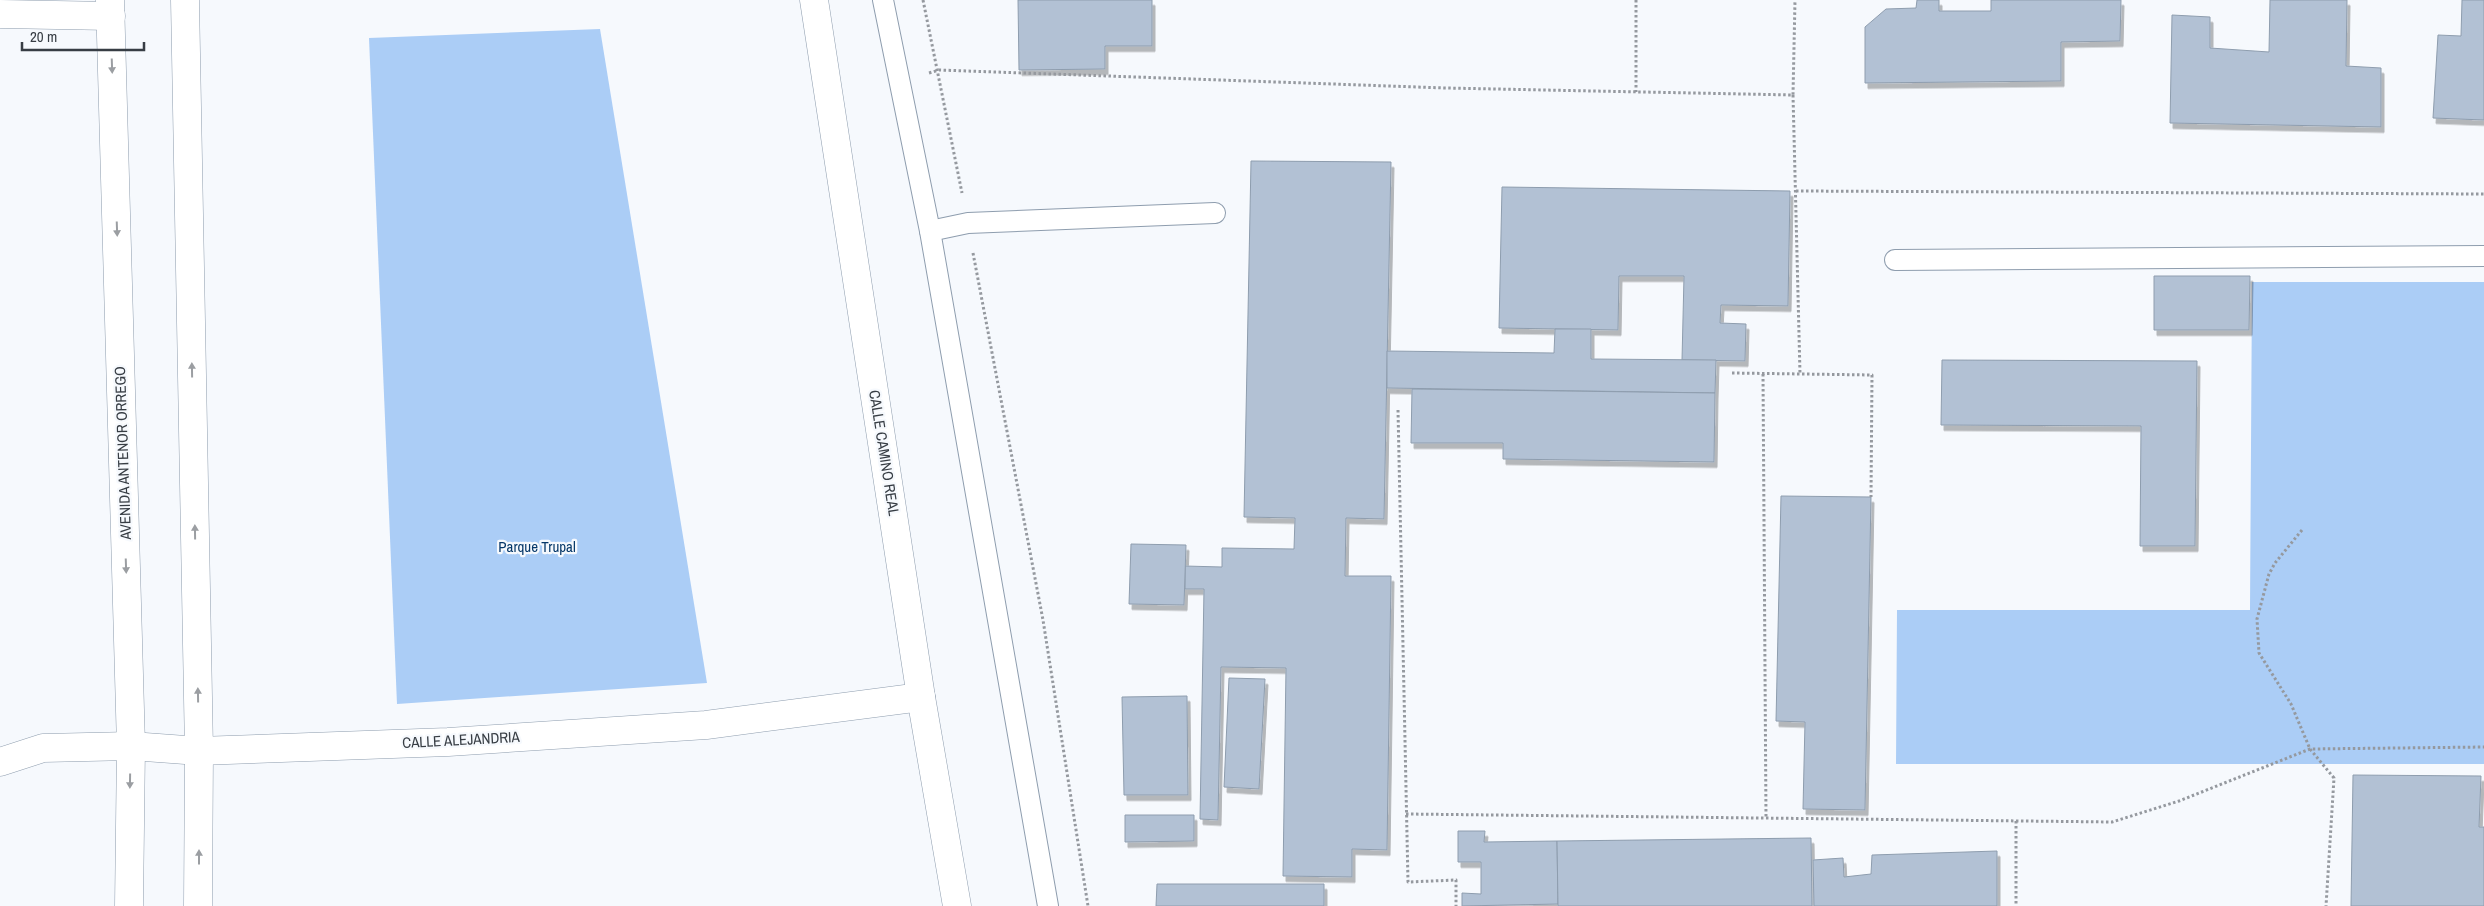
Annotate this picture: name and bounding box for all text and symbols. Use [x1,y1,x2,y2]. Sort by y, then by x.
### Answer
scale bar [22,20,145,52]
text: 20 m [30,26,57,47]
one-way arrow [108,58,116,74]
one-way arrow [113,221,121,237]
one-way arrow [188,362,196,378]
street label: AVENIDA ANTENOR ORREGO [109,366,136,541]
street label: CALLE CAMINO REAL [864,388,905,518]
one-way arrow [191,524,199,540]
park label: Parque Trupal [498,536,576,557]
one-way arrow [122,558,130,574]
one-way arrow [194,687,202,703]
street label: CALLE ALEJANDRIA [402,726,521,753]
one-way arrow [126,773,134,789]
one-way arrow [195,849,203,865]

